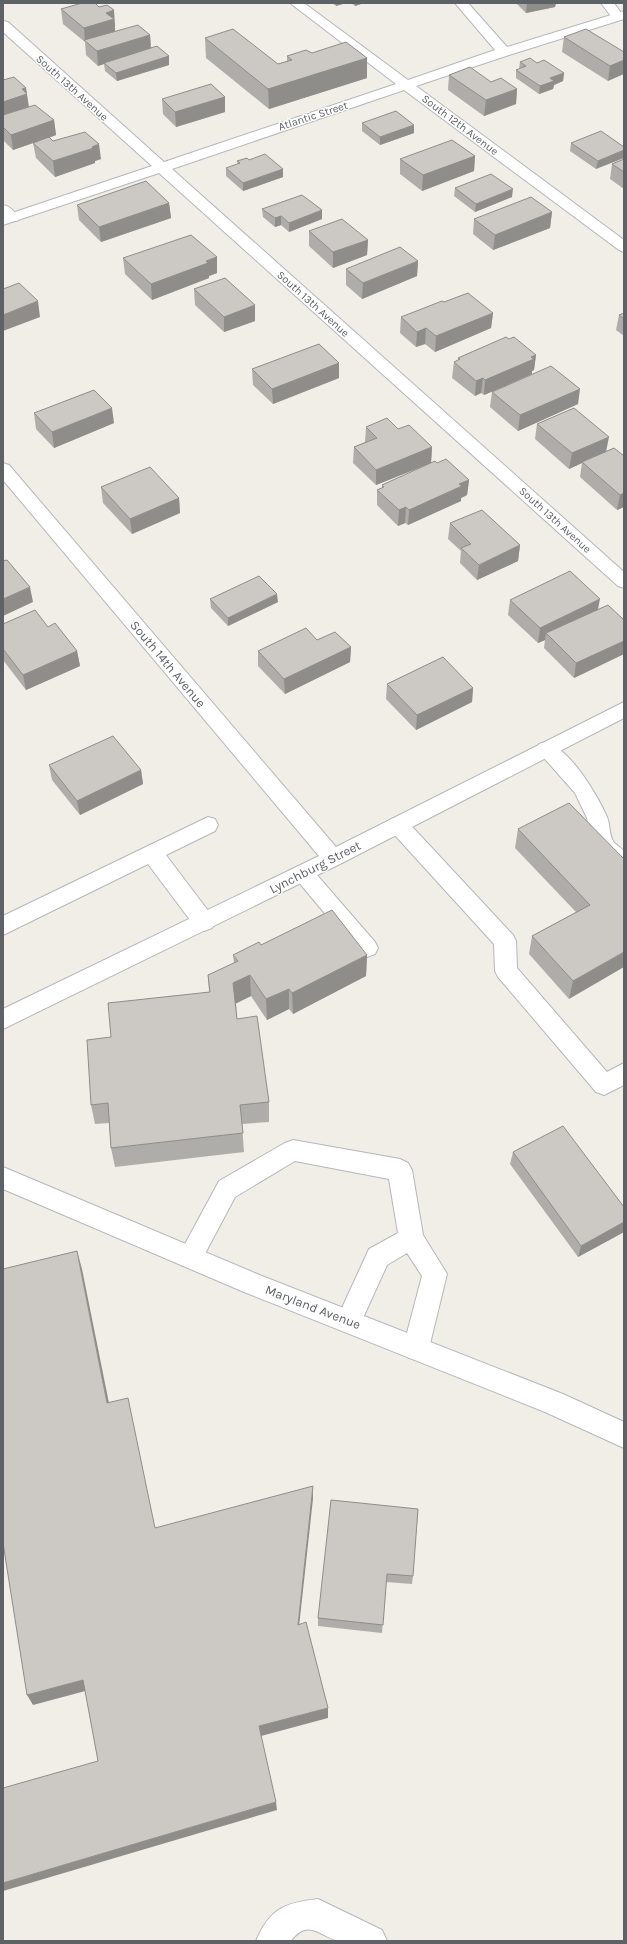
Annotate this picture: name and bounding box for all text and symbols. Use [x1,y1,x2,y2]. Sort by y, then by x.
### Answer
street label: South 13th Avenue [33,52,111,124]
street label: South 12th Avenue [419,92,501,158]
street label: Atlantic Street [277,99,349,133]
street label: South 13th Avenue [274,268,352,340]
street label: South 13th Avenue [516,484,594,556]
street label: South 14th Avenue [127,617,209,711]
street label: Lynchburg Street [267,837,363,896]
street label: Maryland Avenue [263,1282,363,1332]

